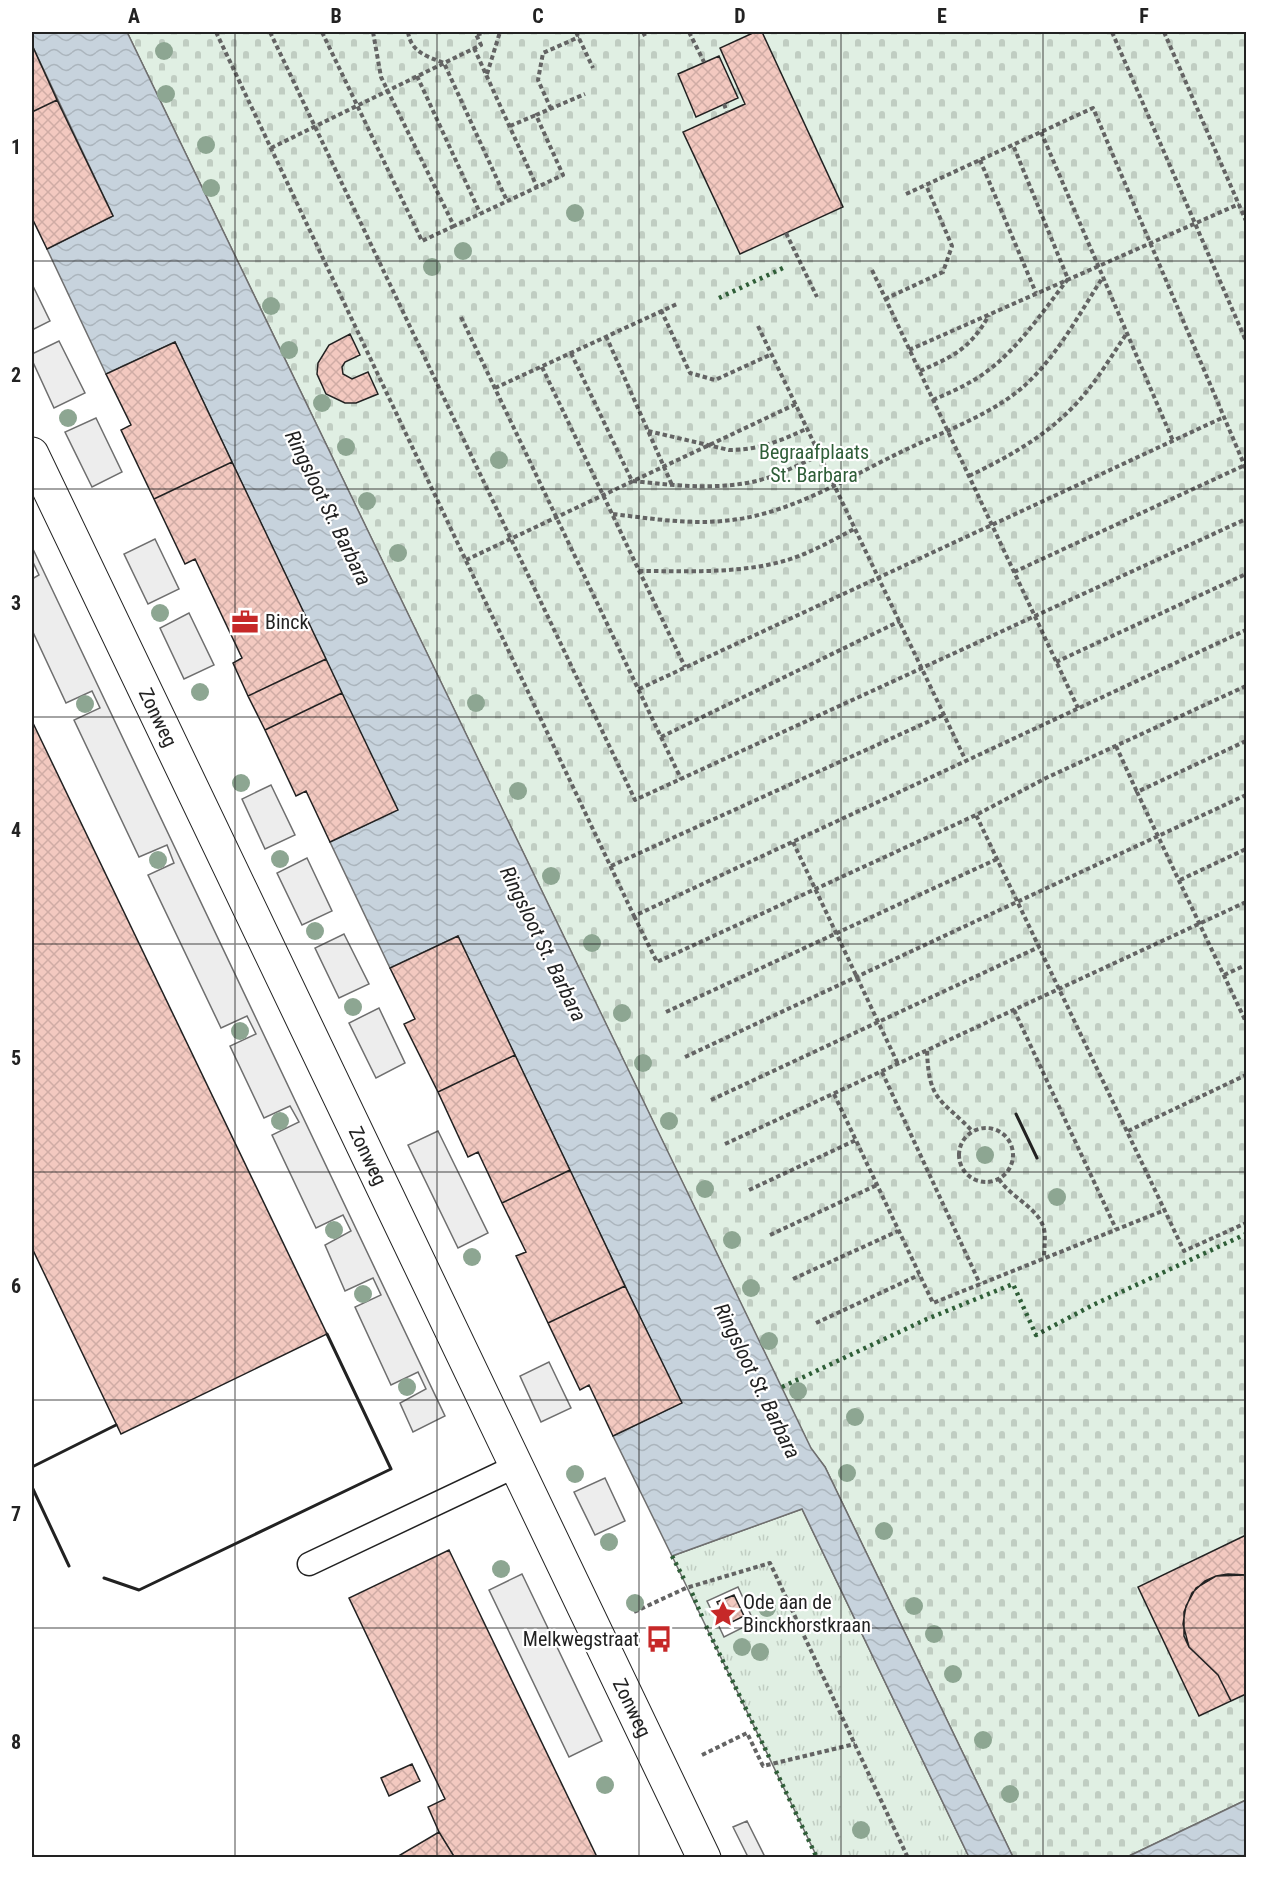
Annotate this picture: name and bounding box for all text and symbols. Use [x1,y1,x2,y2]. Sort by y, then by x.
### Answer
text: A [128,4,140,28]
text: B [330,4,342,28]
text: C [532,4,544,28]
text: D [734,4,746,28]
text: E [937,4,947,28]
text: F [1139,4,1149,28]
text: 1 [11,135,21,159]
text: 2 [11,363,21,387]
water label: Ringsloot St. Barbara [280,426,376,590]
park label: Begraafplaats St. Barbara [759,440,869,487]
text: 3 [11,591,21,615]
office icon: Binck [230,607,260,637]
place label: Binck [265,610,308,634]
street label: Zonweg [134,684,182,751]
text: 4 [11,818,21,842]
water label: Ringsloot St. Barbara [495,862,591,1026]
text: 5 [11,1046,21,1070]
street label: Zonweg [344,1123,392,1189]
text: 6 [11,1274,21,1298]
water label: Ringsloot St. Barbara [709,1299,805,1463]
text: 7 [11,1502,21,1526]
place label: Ode aan de Binckhorstkraan [743,1590,871,1637]
place icon: Ode aan de Binckhorstkraan [708,1599,738,1629]
bus stop icon: Melkwegstraat [644,1624,674,1654]
place label: Melkwegstraat [523,1627,639,1651]
street label: Zonweg [608,1675,656,1741]
text: 8 [11,1730,21,1754]

